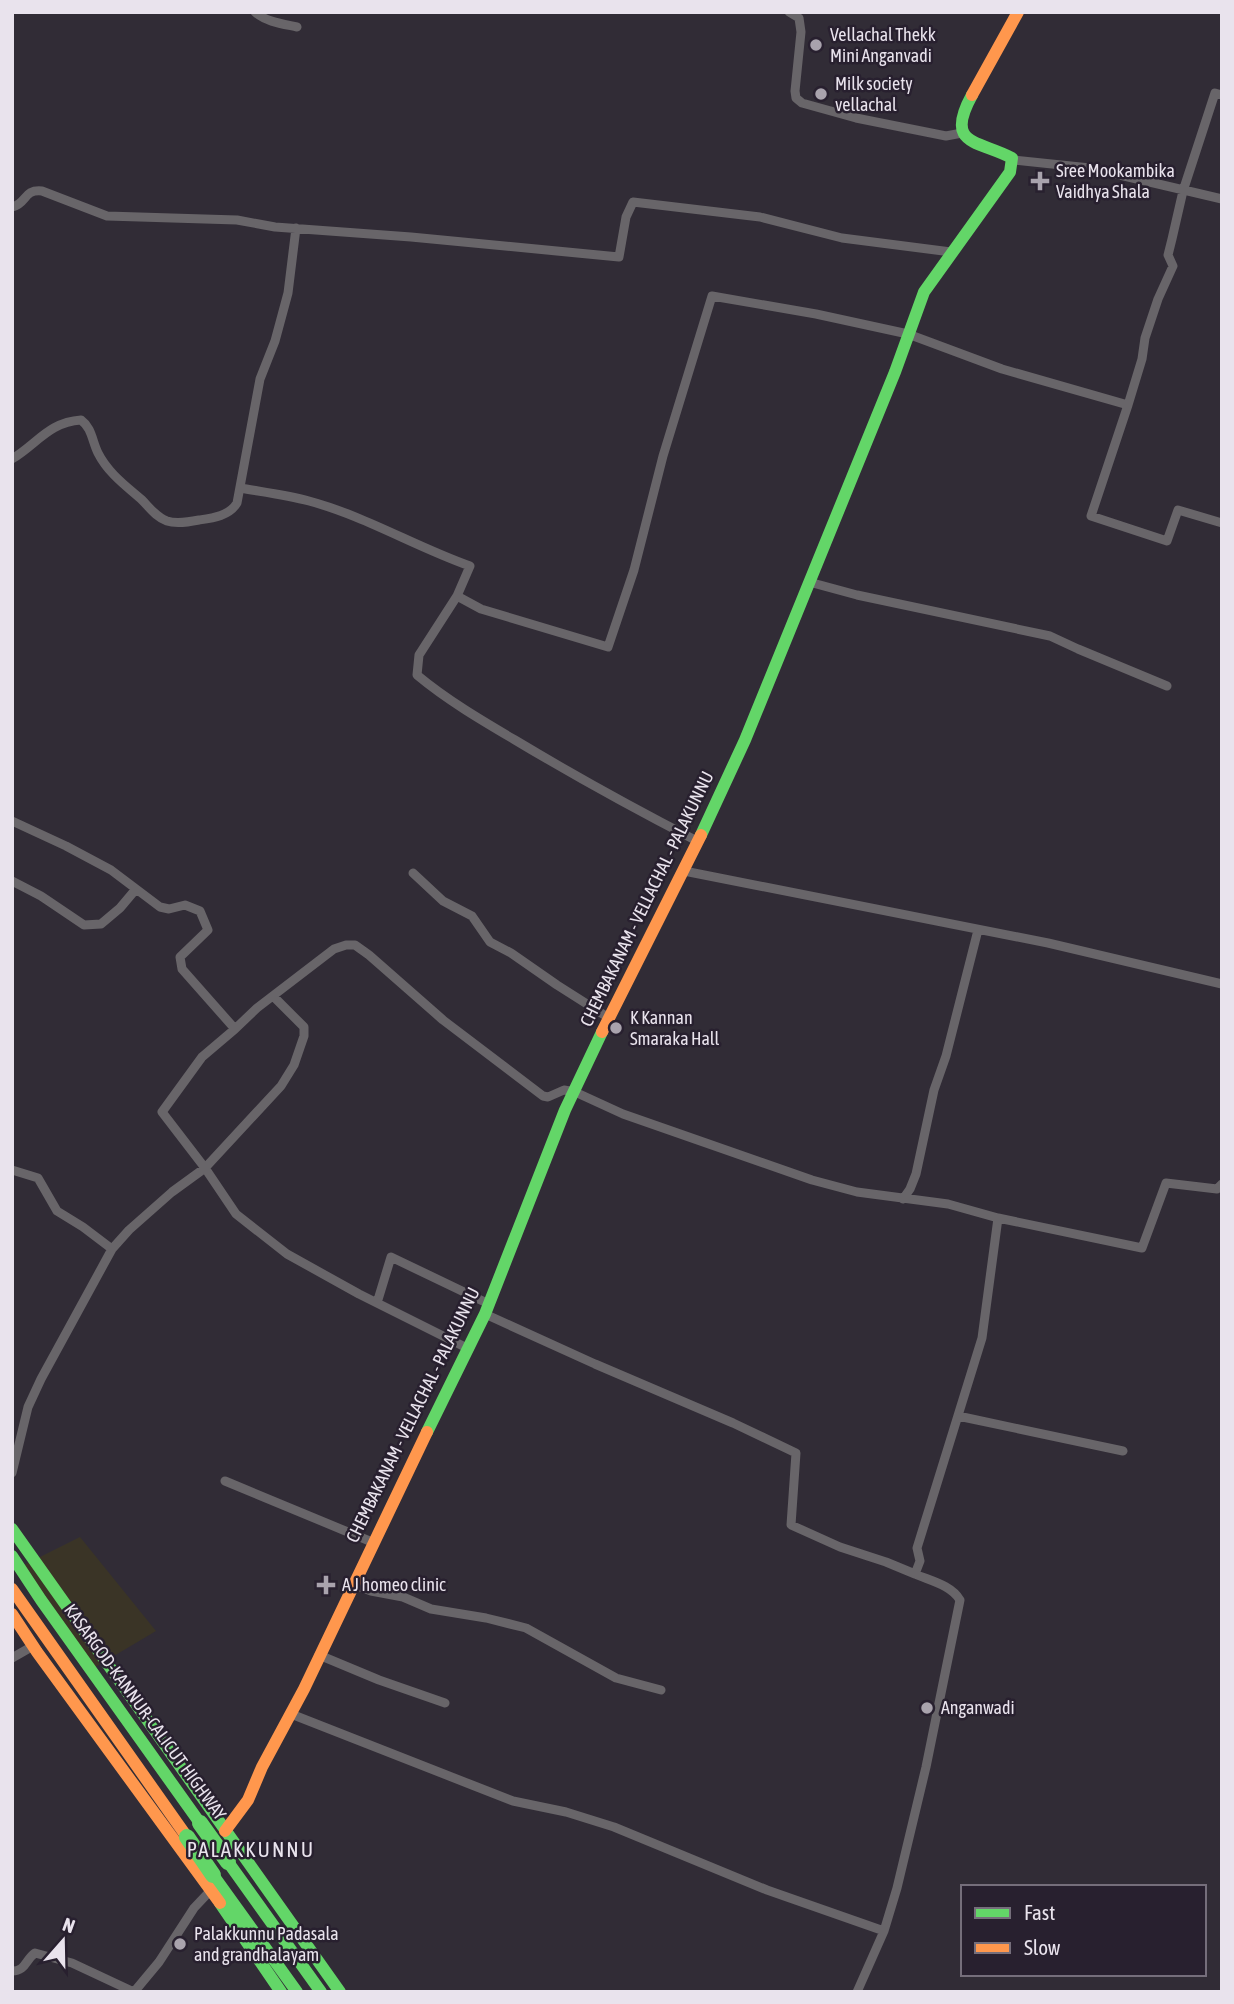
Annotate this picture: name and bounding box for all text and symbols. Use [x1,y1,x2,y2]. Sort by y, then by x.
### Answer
place label: Vellachal Thekk Mini Anganvadi [830,24,936,66]
marker: Vellachal Thekk Mini Anganvadi [808,37,824,53]
place label: Milk society vellachal [835,73,913,115]
marker: Milk society vellachal [813,86,829,102]
place label: Sree Mookambika Vaidhya Shala [1056,160,1175,202]
marker: Sree Mookambika Vaidhya Shala [1030,171,1050,191]
street label: CHEMBAKANAM - VELLACHAL - PALAKUNNU [575,768,718,1030]
place label: K Kannan Smaraka Hall [630,1007,720,1049]
marker: K Kannan Smaraka Hall [608,1020,624,1036]
street label: CHEMBAKANAM - VELLACHAL - PALAKUNNU [341,1284,484,1546]
place label: A J homeo clinic [342,1574,446,1595]
marker: A J homeo clinic [316,1575,336,1595]
street label: KASARGOD-KANNUR-CALICUT HIGHWAY [60,1600,231,1824]
place label: Anganwadi [941,1697,1015,1718]
marker: Anganwadi [919,1700,935,1716]
district label: PALAKKUNNU [187,1837,315,1861]
legend [961,1885,1206,1976]
text: Fast [1024,1900,1055,1924]
north arrow [28,1906,98,1976]
text: N [60,1913,78,1937]
place label: Palakkunnu Padasala and grandhalayam [194,1923,339,1965]
text: Slow [1024,1935,1061,1959]
marker: Palakkunnu Padasala and grandhalayam [172,1936,188,1952]

